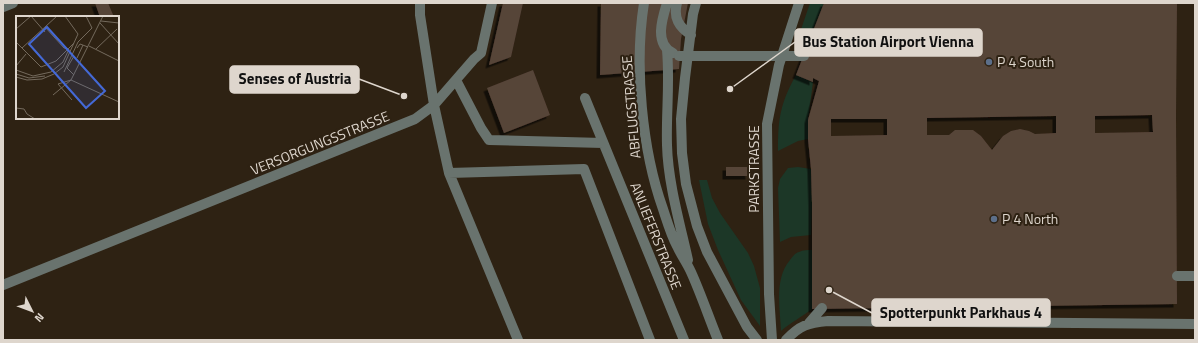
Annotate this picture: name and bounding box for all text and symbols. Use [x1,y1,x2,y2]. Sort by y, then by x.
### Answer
inset map [16,16,119,119]
callout: Bus Station Airport Vienna [795,29,982,56]
text: Bus Station Airport Vienna [802,30,974,53]
place label: P 4 South [997,51,1054,72]
street label: ABFLUGSTRASSE [616,55,645,159]
marker: P 4 South [984,57,994,67]
callout: Senses of Austria [230,66,359,93]
text: Senses of Austria [239,67,352,90]
street label: VERSORGUNGSSTRASSE [247,105,393,180]
street label: PARKSTRASSE [743,125,764,213]
street label: ANLIEFERSTRASSE [625,179,688,293]
place label: P 4 North [1002,208,1058,229]
marker: P 4 North [989,214,999,224]
north arrow [12,291,52,331]
callout: Spotterpunkt Parkhaus 4 [872,299,1050,326]
text: Spotterpunkt Parkhaus 4 [880,301,1042,324]
text: N [31,310,48,326]

